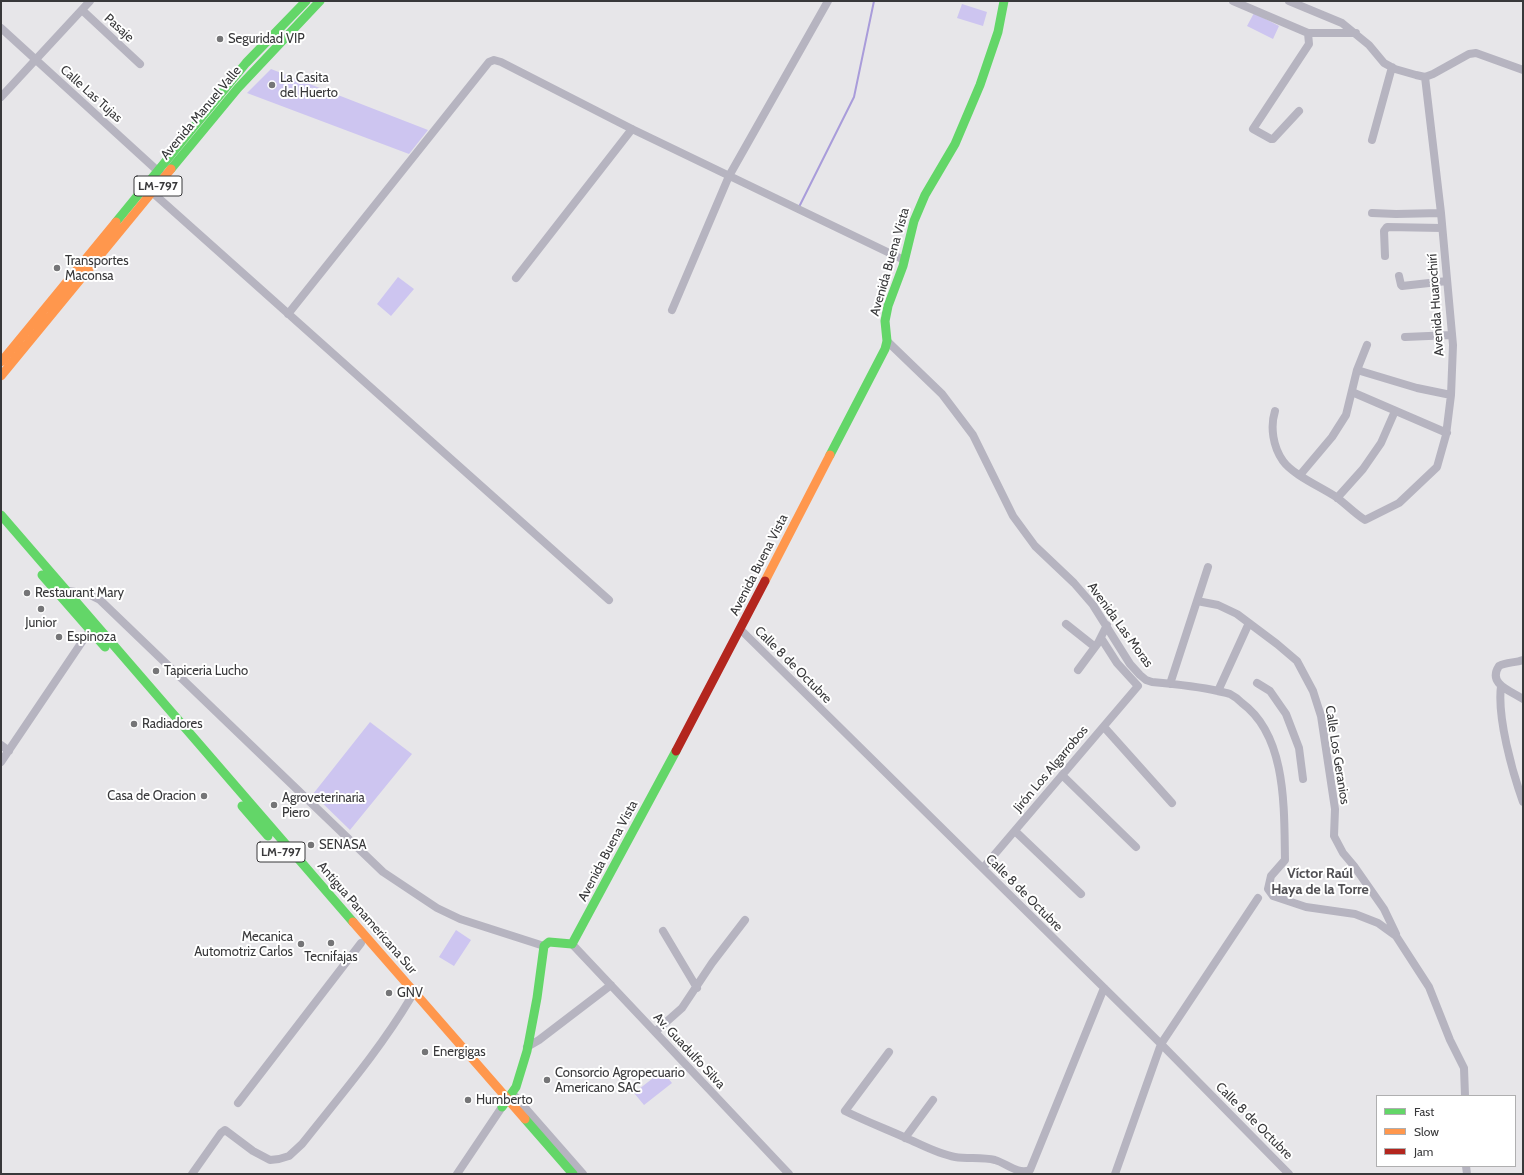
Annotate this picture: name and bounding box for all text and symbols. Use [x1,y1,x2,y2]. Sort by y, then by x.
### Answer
street label: Pasaje [101,11,137,45]
place label: Seguridad VIP [228,31,305,47]
marker: Seguridad VIP [215,34,225,44]
street label: Calle Las Tujas [57,62,125,126]
street label: Avenida Manuel Valle [158,63,244,163]
place label: La Casita del Huerto [280,70,338,101]
marker: La Casita del Huerto [267,80,277,90]
road number: LM-797 [134,176,182,196]
street label: Avenida Buena Vista [867,206,913,318]
place label: Transportes Maconsa [65,253,129,284]
street label: Avenida Huarochirí [1425,253,1447,357]
marker: Transportes Maconsa [52,263,62,273]
street label: Avenida Buena Vista [727,512,791,618]
street label: Avenida Las Moras [1084,580,1156,670]
place label: Restaurant Mary [35,585,124,601]
marker: Restaurant Mary [22,588,32,598]
marker: Junior [36,604,46,614]
place label: Junior [25,615,57,631]
street label: Calle 8 de Octubre [751,623,835,707]
place label: Espinoza [67,629,116,645]
marker: Espinoza [54,632,64,642]
place label: Tapiceria Lucho [164,663,248,679]
marker: Tapiceria Lucho [151,666,161,676]
street label: Calle Los Geranios [1321,704,1353,806]
place label: Radiadores [142,716,203,732]
marker: Radiadores [129,719,139,729]
street label: Jirón Los Algarrobos [1010,723,1092,815]
place label: Casa de Oracion [107,788,196,804]
place label: Agroveterinaria Piero [282,790,365,821]
marker: Casa de Oracion [199,791,209,801]
street label: Avenida Buena Vista [575,798,641,904]
marker: Agroveterinaria Piero [269,800,279,810]
place label: SENASA [319,837,367,853]
marker: SENASA [306,840,316,850]
road number: LM-797 [257,842,305,862]
street label: Calle 8 de Octubre [982,851,1066,935]
street label: Antigua Panamericana Sur [314,859,420,977]
district label: Víctor Raúl Haya de la Torre [1271,866,1369,898]
place label: Mecanica Automotriz Carlos [194,929,293,960]
marker: Tecnifajas [326,938,336,948]
marker: Mecanica Automotriz Carlos [296,939,306,949]
place label: Tecnifajas [304,949,358,965]
place label: GNV [397,985,423,1001]
marker: GNV [384,988,394,998]
street label: Av. Guadulfo Silva [650,1010,728,1092]
place label: Energigas [433,1044,486,1060]
marker: Energigas [420,1047,430,1057]
place label: Consorcio Agropecuario Americano SAC [555,1065,685,1096]
marker: Consorcio Agropecuario Americano SAC [542,1075,552,1085]
street label: Calle 8 de Octubre [1212,1079,1296,1163]
place label: Humberto [476,1092,533,1108]
marker: Humberto [463,1095,473,1105]
legend [1376,1095,1516,1167]
text: Fast [1414,1104,1434,1119]
text: Slow [1414,1124,1439,1139]
text: Jam [1414,1144,1433,1159]

